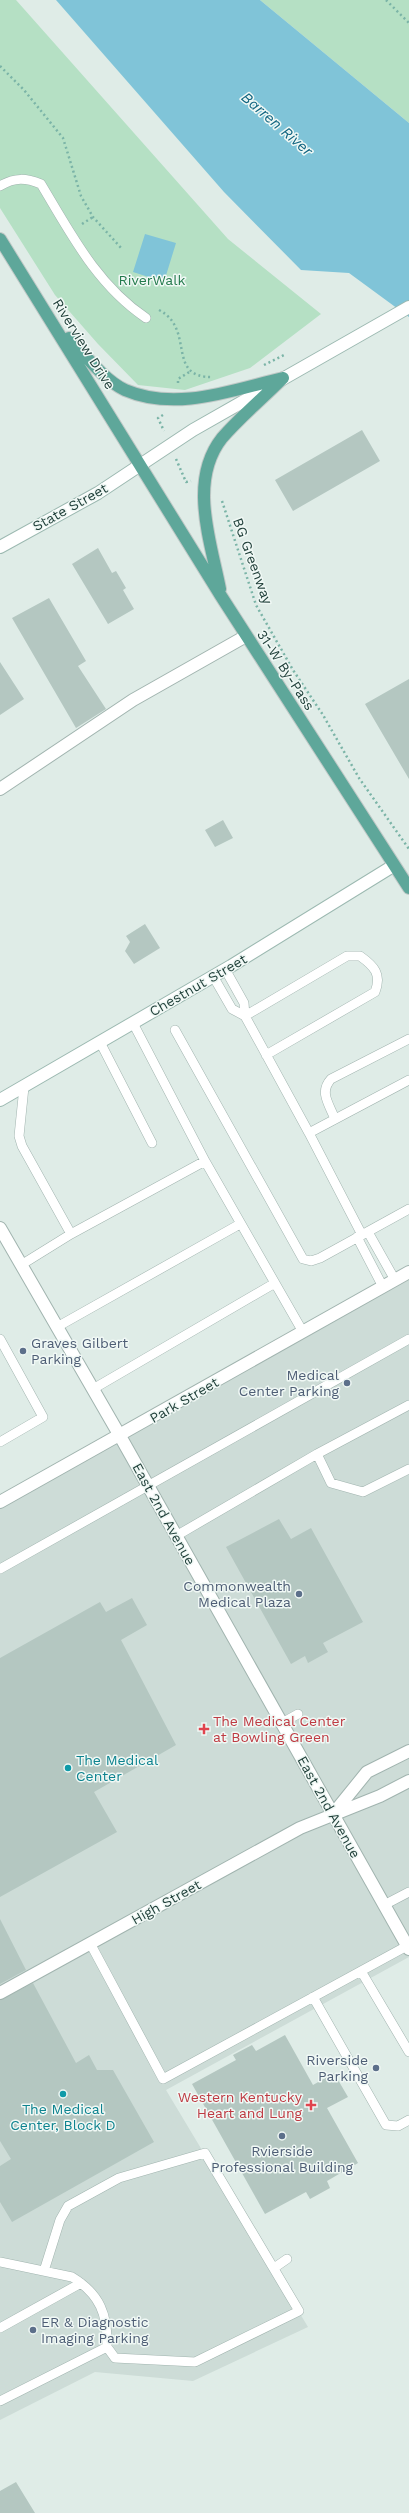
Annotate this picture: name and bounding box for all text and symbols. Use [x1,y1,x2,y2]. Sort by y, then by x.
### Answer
water label: Barren River [238,88,317,161]
park label: RiverWalk [119,272,186,288]
street label: Riverview Drive [50,296,118,392]
street label: State Street [30,480,110,534]
street label: BG Greenway [230,516,276,607]
street label: 31-W By-Pass [254,627,318,713]
street label: Chestnut Street [147,951,250,1019]
place label: Graves Gilbert Parking [31,1335,128,1367]
marker: Graves Gilbert Parking [18,1346,28,1356]
place label: Medical Center Parking [239,1367,340,1399]
street label: Park Street [147,1374,221,1426]
marker: Medical Center Parking [342,1378,352,1388]
street label: East 2nd Avenue [129,1460,199,1568]
place label: Commonwealth Medical Plaza [183,1578,291,1610]
marker: Commonwealth Medical Plaza [294,1589,304,1599]
place label: The Medical Center at Bowling Green [213,1713,346,1745]
marker: The Medical Center at Bowling Green [198,1723,210,1735]
place label: The Medical Center [76,1752,159,1784]
street label: East 2nd Avenue [294,1753,364,1861]
marker: The Medical Center [63,1763,73,1773]
street label: High Street [128,1876,204,1928]
place label: Riverside Parking [306,2052,369,2084]
marker: Riverside Parking [371,2063,381,2073]
marker: The Medical Center, Block D [58,2089,68,2099]
place label: Western Kentucky Heart and Lung [178,2089,303,2121]
marker: Western Kentucky Heart and Lung [305,2099,317,2111]
place label: The Medical Center, Block D [10,2101,116,2133]
marker: Rvierside Professional Building [277,2131,287,2141]
place label: Rvierside Professional Building [211,2143,354,2175]
place label: ER & Diagnostic Imaging Parking [41,2314,149,2346]
marker: ER & Diagnostic Imaging Parking [28,2325,38,2335]

